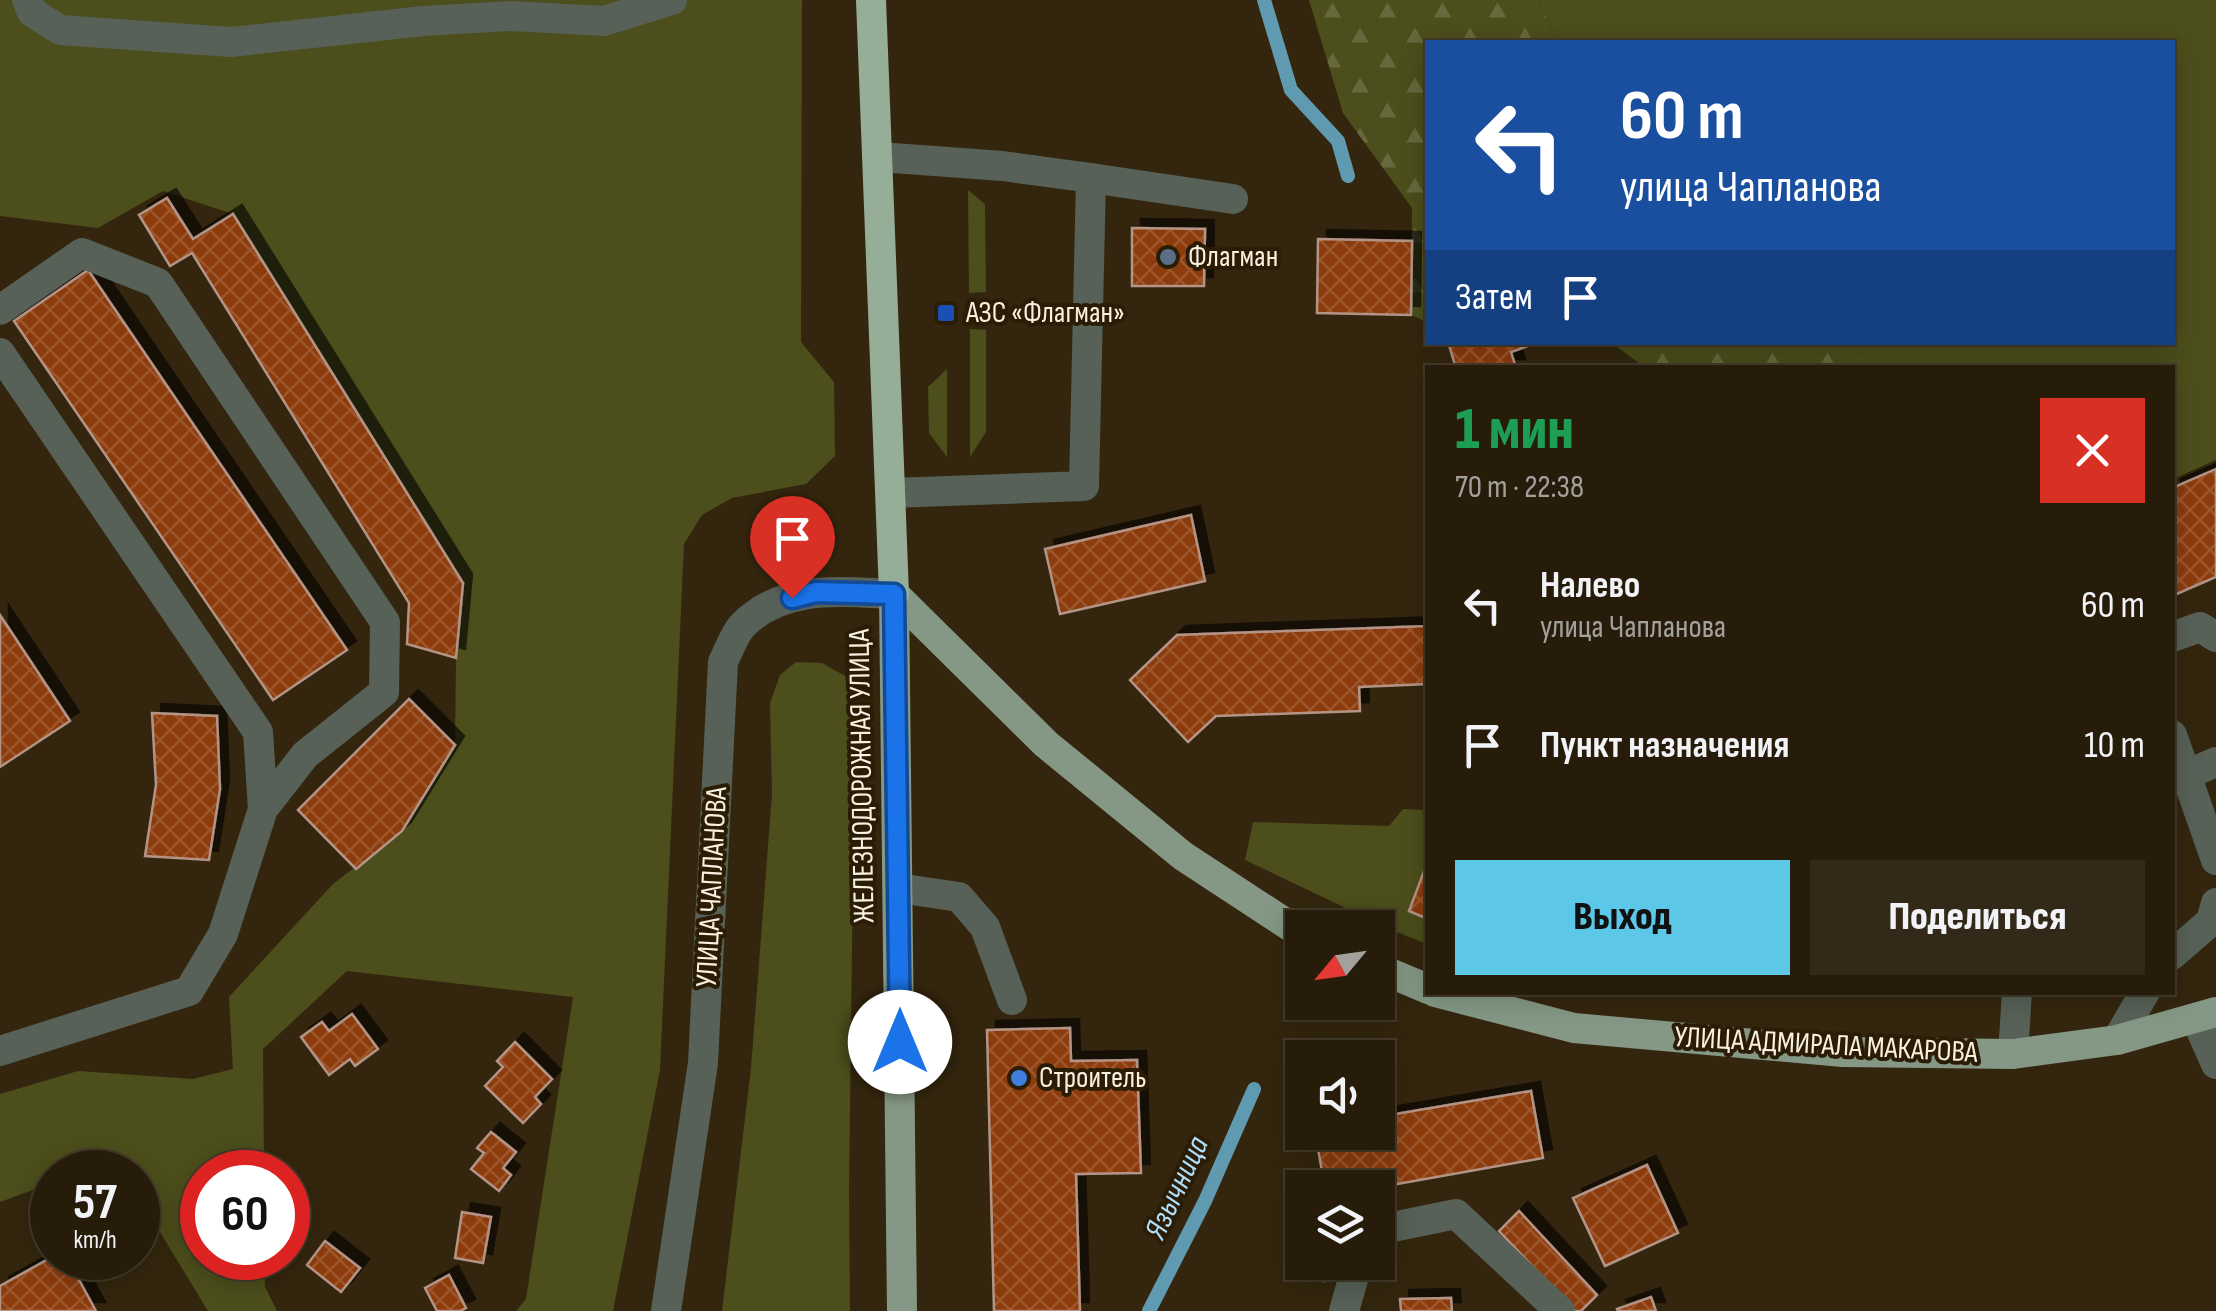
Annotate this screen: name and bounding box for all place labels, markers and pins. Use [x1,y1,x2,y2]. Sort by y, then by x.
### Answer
place label: Флагман [1188,239,1278,275]
marker: Флагман [1157,246,1179,268]
place label: АЗС «Флагман» [965,295,1125,331]
marker: АЗС «Флагман» [935,302,957,324]
pin [750,496,835,599]
place label: Строитель [1039,1060,1147,1096]
marker: Строитель [1008,1067,1030,1089]

